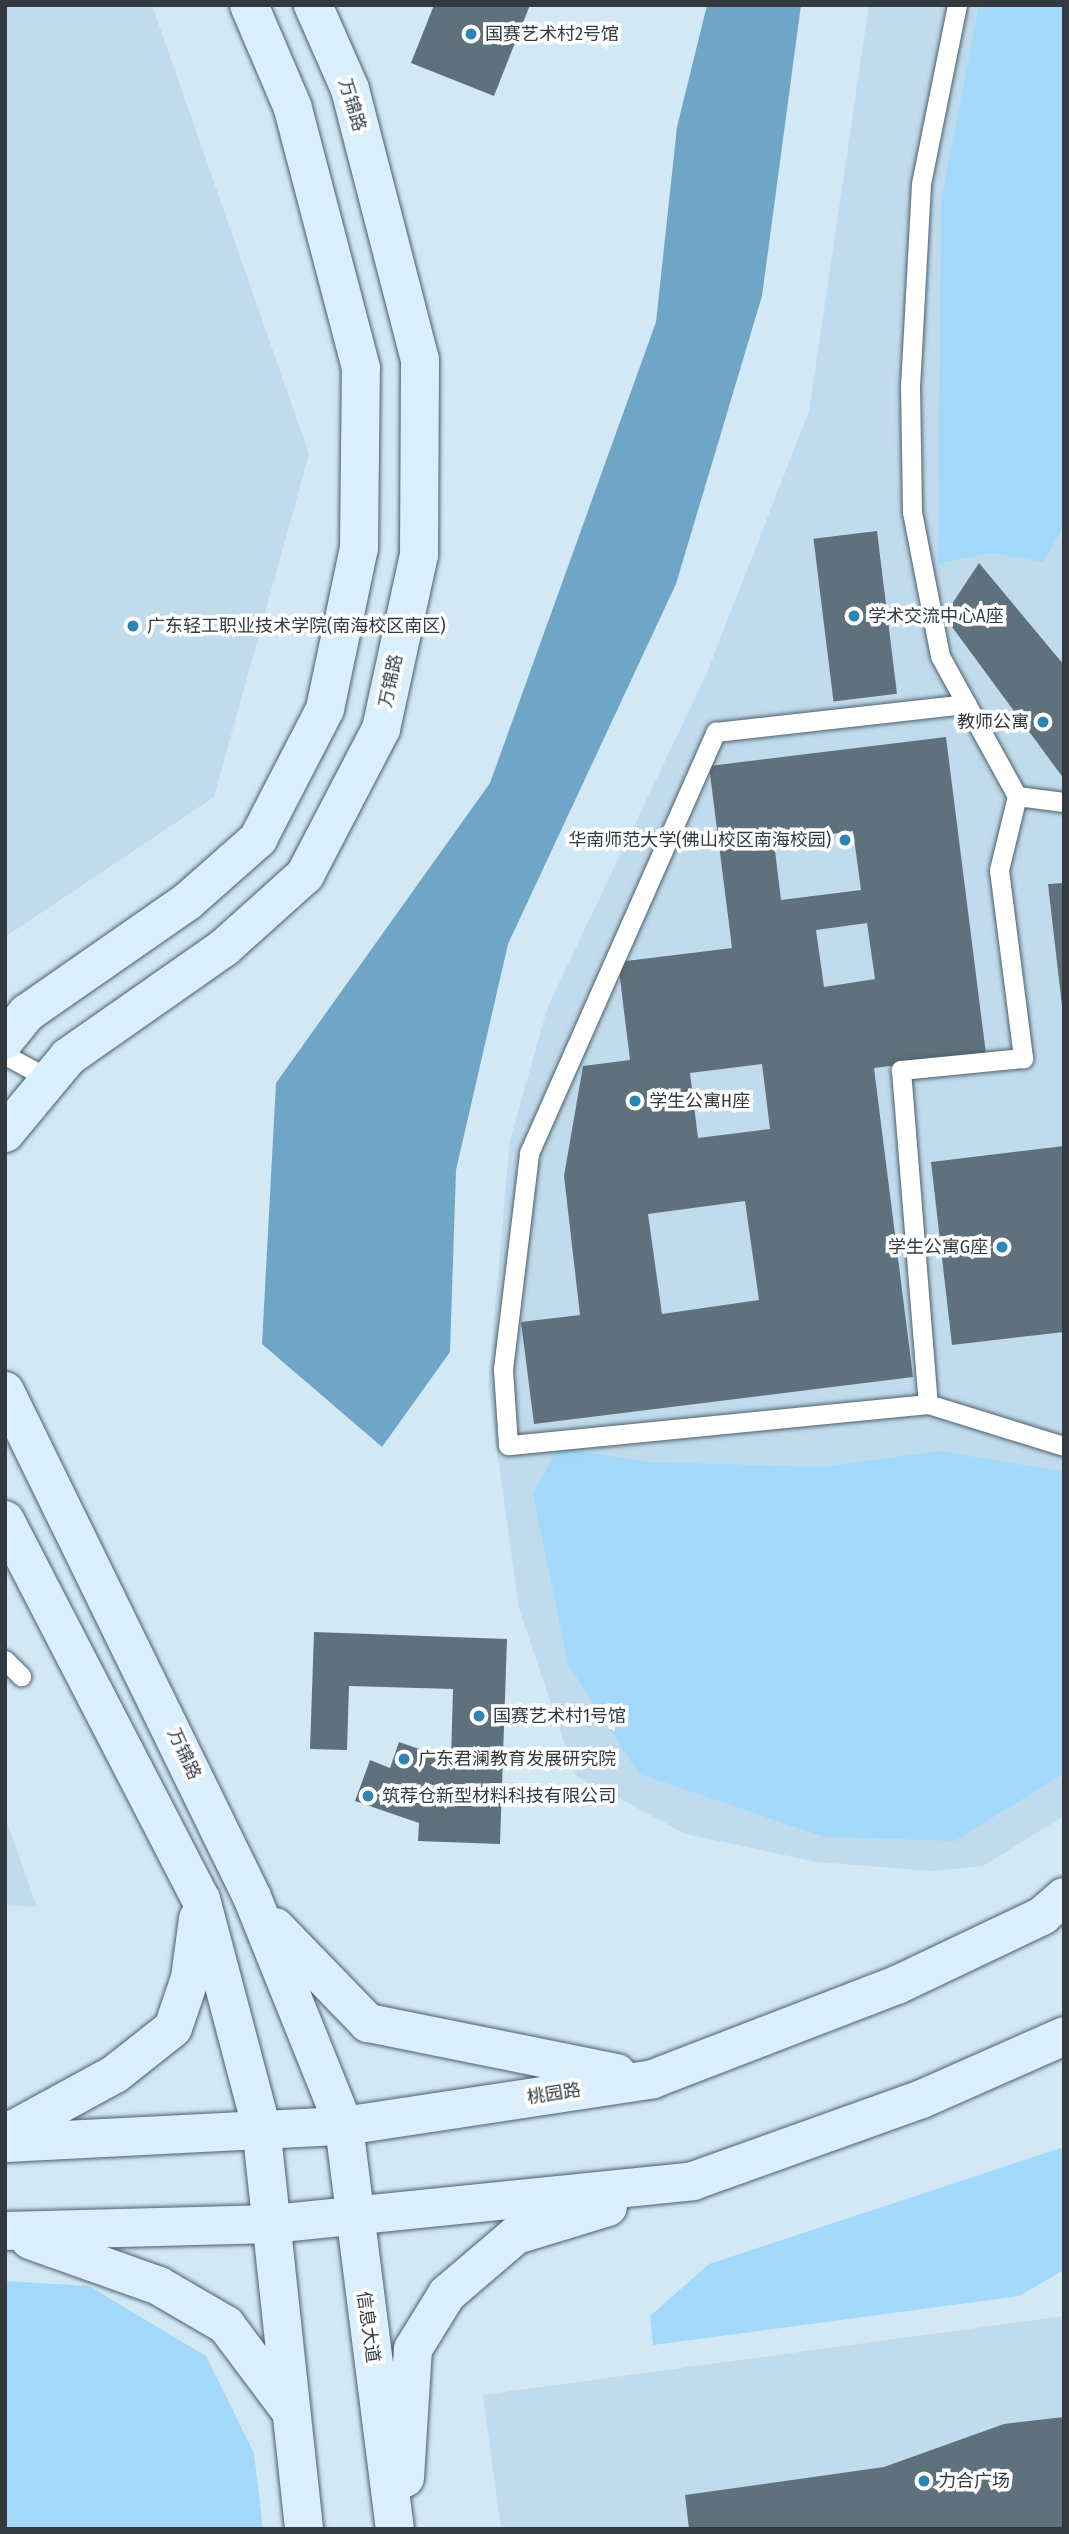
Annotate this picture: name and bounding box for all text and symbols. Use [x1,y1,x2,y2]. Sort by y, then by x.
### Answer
place label: 国赛艺术村2号馆 [485,23,619,45]
marker: 国赛艺术村2号馆 [463,26,479,42]
street label: 万锦路 [334,76,370,134]
place label: 学术交流中心A座 [868,605,1003,627]
marker: 学术交流中心A座 [846,608,862,624]
place label: 广东轻工职业技术学院(南海校区南区) [147,615,446,637]
marker: 广东轻工职业技术学院(南海校区南区) [125,618,141,634]
street label: 万锦路 [375,652,407,710]
place label: 教师公寓 [957,711,1029,733]
marker: 教师公寓 [1035,714,1051,730]
place label: 华南师范大学(佛山校区南海校园) [568,829,831,851]
marker: 华南师范大学(佛山校区南海校园) [837,832,853,848]
place label: 学生公寓H座 [649,1090,750,1112]
marker: 学生公寓H座 [627,1093,643,1109]
place label: 学生公寓G座 [888,1236,988,1258]
marker: 学生公寓G座 [994,1239,1010,1255]
place label: 国赛艺术村1号馆 [493,1705,626,1727]
marker: 国赛艺术村1号馆 [471,1708,487,1724]
street label: 万锦路 [163,1725,205,1783]
place label: 广东君澜教育发展研究院 [418,1748,616,1770]
marker: 广东君澜教育发展研究院 [396,1751,412,1767]
place label: 筑荐仓新型材料科技有限公司 [382,1785,616,1807]
marker: 筑荐仓新型材料科技有限公司 [360,1788,376,1804]
street label: 桃园路 [526,2079,582,2109]
street label: 信息大道 [352,2290,384,2364]
place label: 力合广场 [938,2470,1010,2492]
marker: 力合广场 [916,2473,932,2489]

